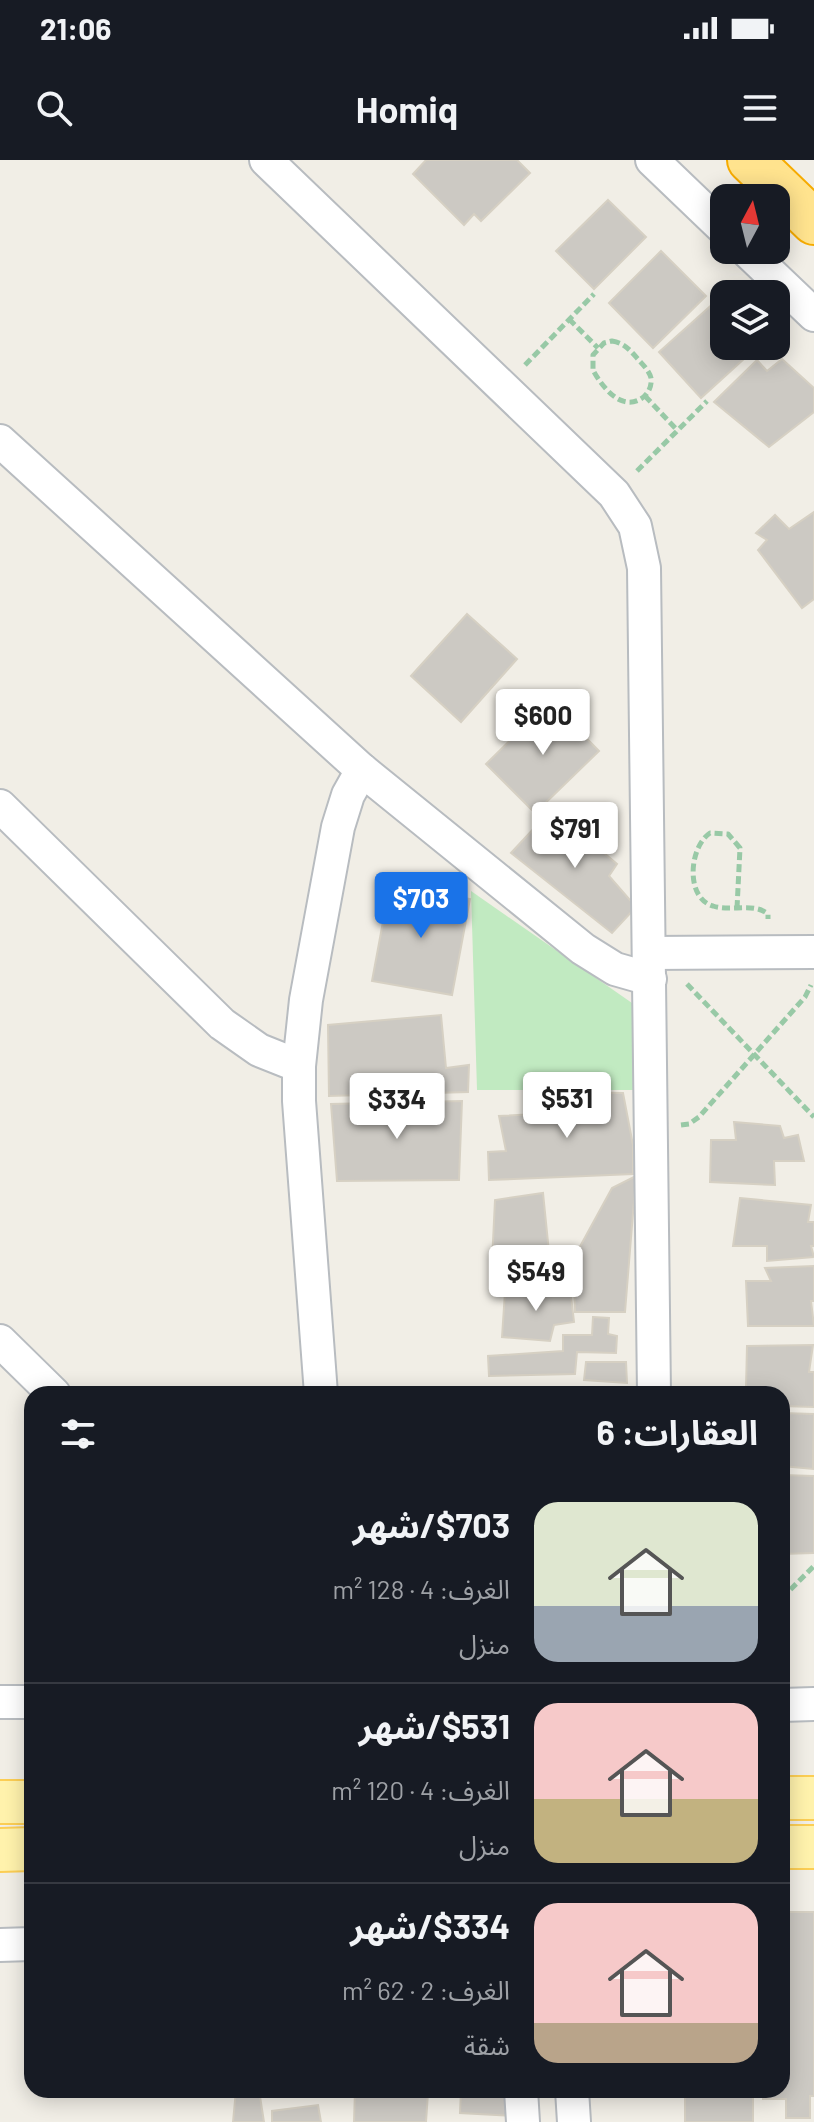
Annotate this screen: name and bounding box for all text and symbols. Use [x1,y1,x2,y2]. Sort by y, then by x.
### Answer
text: 21:06 [40,10,111,46]
icon: search [32,86,76,130]
icon: menu [738,86,782,130]
text: Homiq [356,87,458,130]
north arrow [710,184,790,264]
map controls [710,184,790,360]
button: layers [710,280,790,360]
pin: $600 [496,689,590,757]
text: $600 [514,699,572,730]
pin: $791 [528,802,622,870]
text: $791 [550,812,600,843]
pin: $703 [374,872,468,940]
text: $703 [393,882,449,913]
pin: $531 [520,1072,614,1140]
pin: $334 [350,1073,444,1141]
text: $531 [541,1082,593,1113]
text: $334 [368,1083,426,1114]
pin: $549 [489,1245,583,1313]
text: $549 [507,1255,565,1286]
text: العقارات: 6 [596,1411,758,1452]
icon: filters [56,1412,100,1456]
text: $703/شهر [353,1504,510,1545]
icon: home [598,1534,694,1630]
text: الغرف: 4 · 128 m² [332,1573,510,1604]
text: منزل [459,1628,510,1659]
text: $531/شهر [359,1705,510,1746]
icon: home [598,1735,694,1831]
text: الغرف: 4 · 120 m² [331,1774,510,1805]
text: منزل [459,1829,510,1860]
text: $334/شهر [350,1905,510,1946]
icon: home [598,1935,694,2031]
text: الغرف: 2 · 62 m² [342,1974,510,2005]
text: شقة [464,2029,510,2060]

